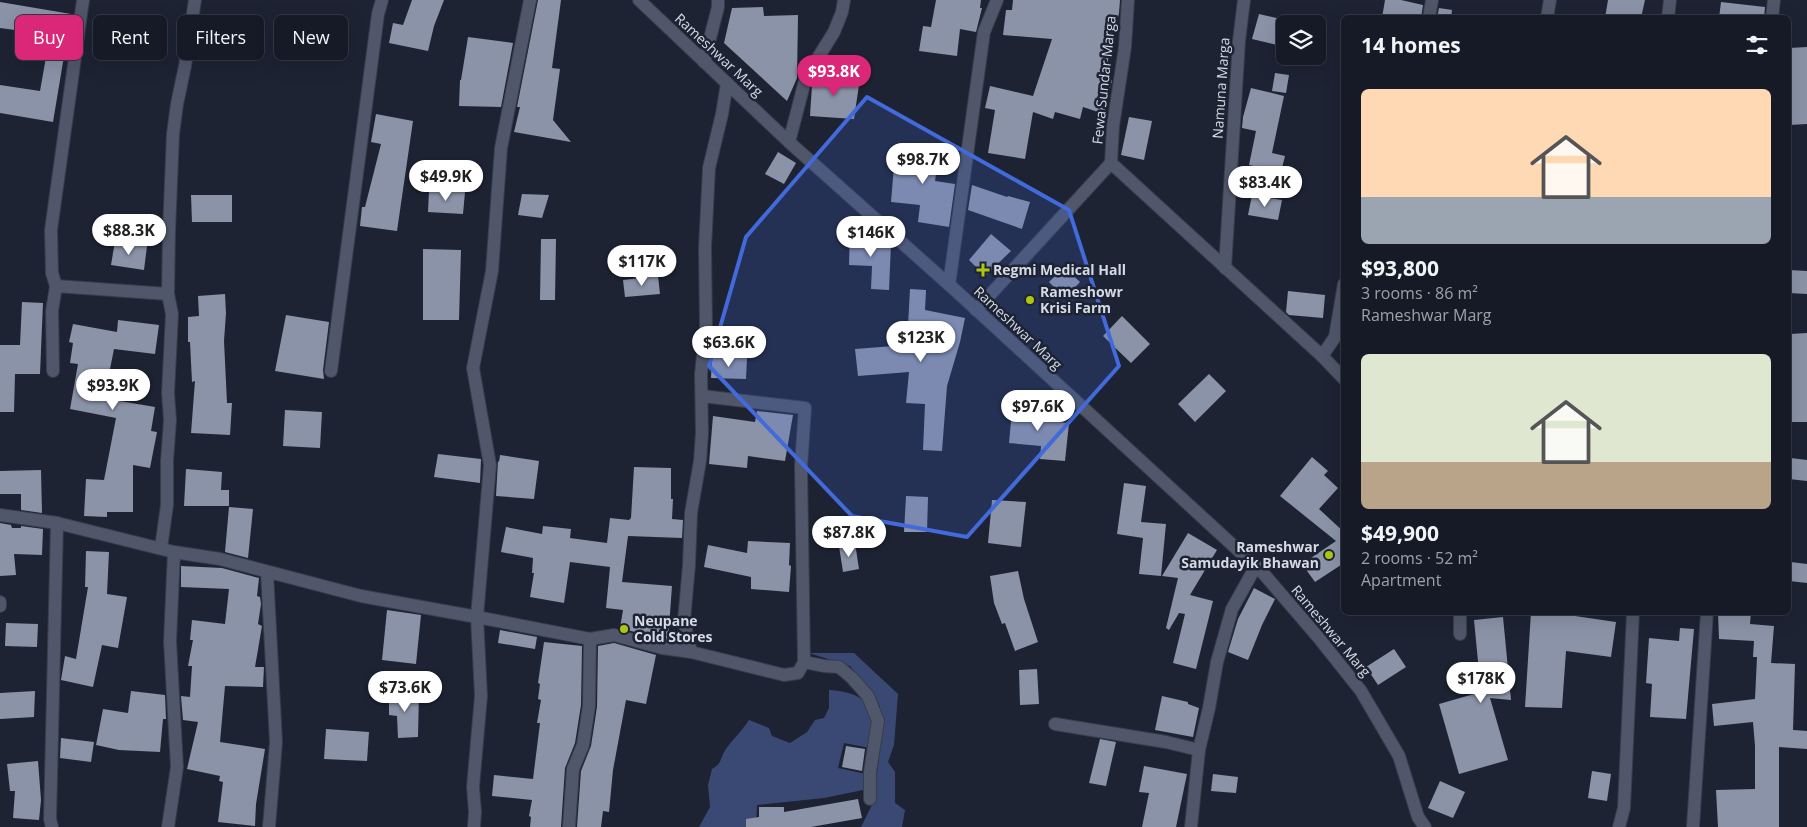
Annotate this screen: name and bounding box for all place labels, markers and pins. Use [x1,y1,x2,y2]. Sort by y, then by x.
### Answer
pin: $93.8K [793,54,875,97]
pin: $98.7K [882,142,964,185]
pin: $49.9K [405,160,487,202]
pin: $83.4K [1224,166,1306,208]
pin: $88.3K [88,214,170,256]
pin: $146K [836,216,906,258]
pin: $117K [607,244,677,287]
place label: Regmi Medical Hall [993,260,1126,279]
marker: Regmi Medical Hall [977,264,989,276]
place label: Rameshowr Krisi Farm [1040,282,1124,317]
marker: Rameshowr Krisi Farm [1024,294,1036,306]
pin: $123K [886,320,956,363]
pin: $63.6K [688,326,770,368]
pin: $93.9K [72,368,154,411]
pin: $97.6K [997,390,1079,432]
pin: $87.8K [808,516,890,558]
place label: Rameshwar Samudayik Bhawan [1181,537,1320,572]
marker: Rameshwar Samudayik Bhawan [1323,549,1335,561]
place label: Neupane Cold Stores [634,611,712,646]
marker: Neupane Cold Stores [618,623,630,635]
pin: $178K [1446,662,1516,704]
pin: $73.6K [364,670,446,713]

